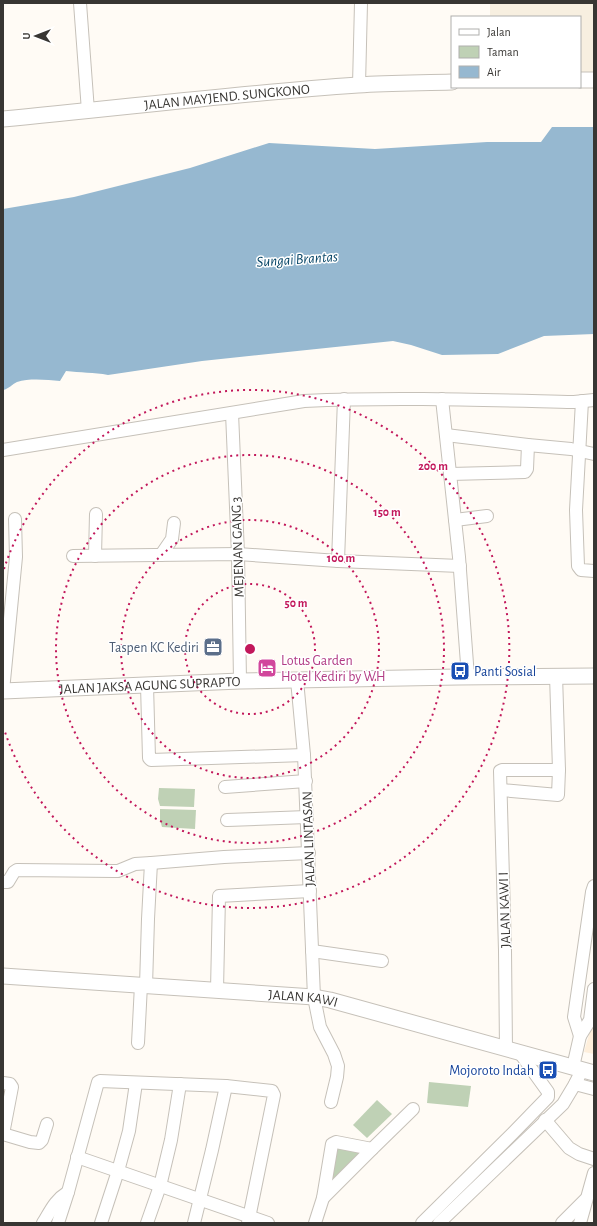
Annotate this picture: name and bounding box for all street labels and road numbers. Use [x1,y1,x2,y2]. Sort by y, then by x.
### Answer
street label: JALAN MAYJEND. SUNGKONO [143,83,310,113]
street label: MEJENAN GANG 3 [229,496,247,598]
street label: JALAN JAKSA AGUNG SUPRAPTO [59,675,241,697]
street label: JALAN LINTASAN [300,791,318,887]
street label: JALAN KAWI I [497,872,513,948]
street label: JALAN KAWI [268,988,339,1010]

